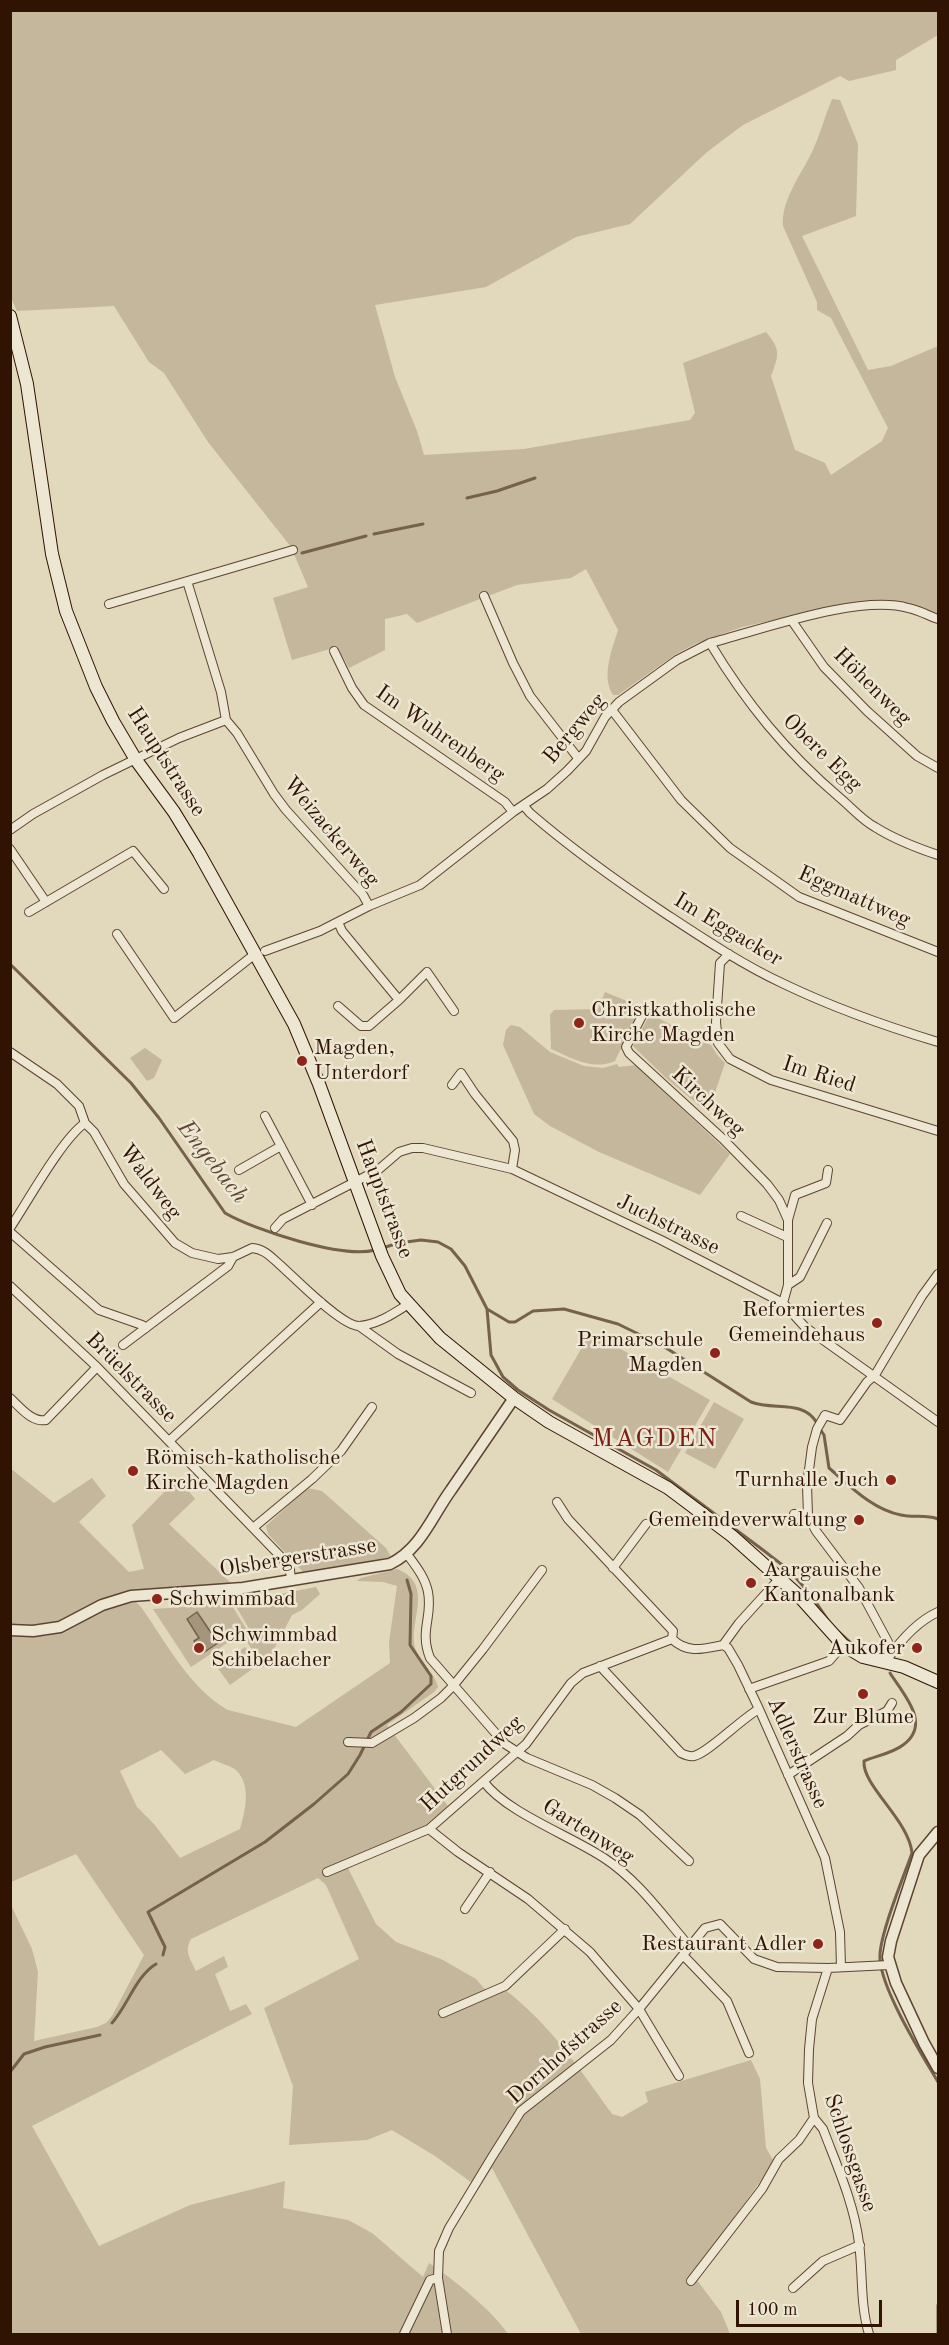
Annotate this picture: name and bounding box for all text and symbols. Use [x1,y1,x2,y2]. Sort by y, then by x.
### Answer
street label: Höhenweg [827,642,917,732]
street label: Im Wuhrenberg [370,680,510,788]
street label: Bergweg [538,688,612,770]
street label: Hauptstrasse [121,702,211,822]
street label: Obere Egg [776,708,868,798]
street label: Weizackerweg [277,771,385,893]
street label: Eggmattweg [794,860,914,934]
street label: Im Eggacker [669,887,787,973]
place label: Christkatholische Kirche Magden [591,997,756,1048]
marker: Christkatholische Kirche Magden [572,1016,586,1030]
place label: Magden, Unterdorf [314,1035,409,1086]
street label: Im Ried [779,1051,859,1099]
marker: Magden, Unterdorf [295,1054,309,1068]
street label: Kirchweg [666,1061,750,1143]
water label: Engebach [170,1114,254,1210]
street label: Hauptstrasse [349,1136,419,1262]
street label: Waldweg [113,1139,187,1225]
street label: Juchstrasse [612,1189,724,1261]
place label: Reformiertes Gemeindehaus [728,1297,865,1348]
marker: Reformiertes Gemeindehaus [870,1316,884,1330]
street label: Brüelstrasse [80,1327,182,1429]
place label: Primarschule Magden [577,1327,703,1378]
marker: Primarschule Magden [708,1346,722,1360]
district label: MAGDEN [592,1423,718,1455]
place label: Römisch-katholische Kirche Magden [145,1445,340,1496]
marker: Römisch-katholische Kirche Magden [126,1464,140,1478]
place label: Turnhalle Juch [734,1467,879,1493]
marker: Turnhalle Juch [884,1473,898,1487]
place label: Gemeindeverwaltung [648,1507,847,1533]
marker: Gemeindeverwaltung [852,1513,866,1527]
street label: Olsbergerstrasse [218,1533,378,1583]
place label: Aargauische Kantonalbank [763,1557,895,1609]
marker: Aargauische Kantonalbank [744,1576,758,1590]
place label: Schwimmbad [169,1586,296,1612]
marker: Schwimmbad [150,1592,164,1606]
place label: Schwimmbad Schibelacher [211,1622,338,1674]
place label: Aukofer [828,1635,905,1661]
marker: Schwimmbad Schibelacher [192,1641,206,1655]
marker: Aukofer [910,1641,924,1655]
marker: Zur Blume [856,1687,870,1701]
street label: Adlerstrasse [761,1693,833,1813]
place label: Zur Blume [812,1704,914,1730]
street label: Hutgrundweg [415,1710,529,1818]
street label: Gartenweg [537,1793,639,1871]
place label: Restaurant Adler [641,1931,806,1957]
marker: Restaurant Adler [811,1937,825,1951]
street label: Dornhofstrasse [502,1994,628,2110]
street label: Schlossgasse [817,2091,883,2215]
scale bar [739,2288,884,2326]
text: 100 m [747,2301,798,2319]

